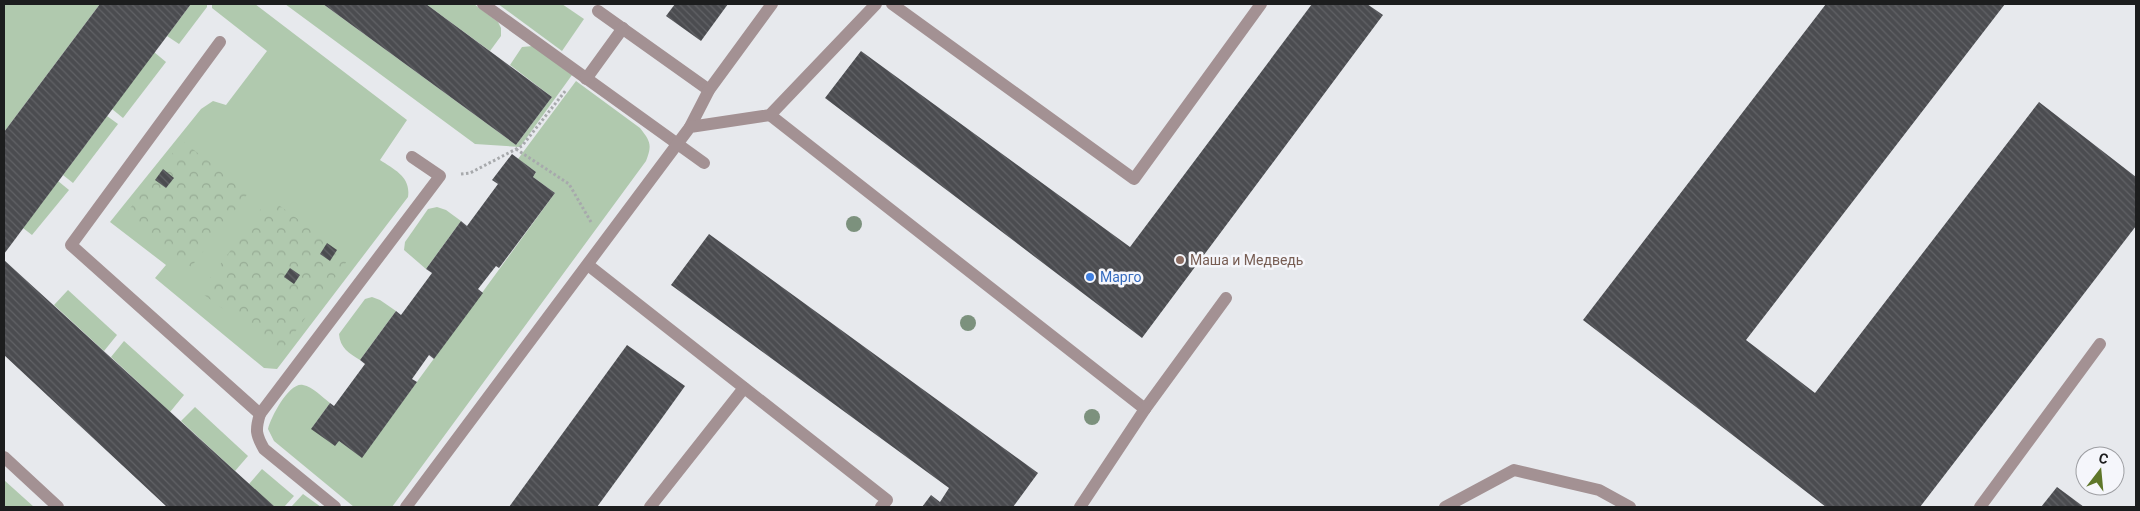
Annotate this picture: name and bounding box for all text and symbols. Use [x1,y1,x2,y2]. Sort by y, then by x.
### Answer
place label: Маша и Медведь [1190,252,1303,268]
marker: Маша и Медведь [1174,254,1186,266]
place label: Марго [1100,269,1141,285]
marker: Марго [1084,271,1096,283]
north arrow [2075,446,2125,496]
text: С [2097,450,2110,467]

